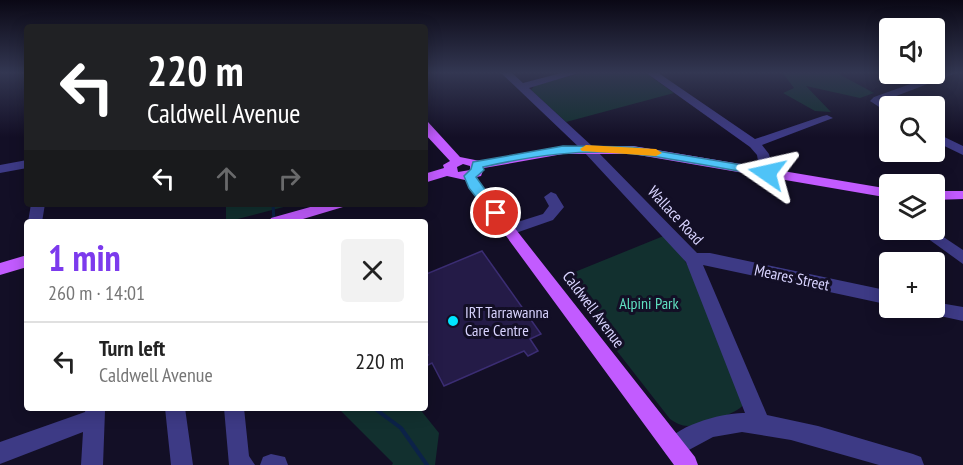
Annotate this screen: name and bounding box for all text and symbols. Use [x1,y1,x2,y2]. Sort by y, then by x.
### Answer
map controls [879,18,945,318]
button: sound [879,18,945,84]
text: 220 m [147,43,244,98]
icon: left [48,48,126,126]
text: Caldwell Avenue [147,96,301,130]
button: search [879,96,945,162]
position arrow [735,141,799,205]
icon: left [147,162,180,195]
icon: ahead [210,162,243,195]
icon: right [273,162,306,195]
button: layers [879,174,945,240]
street label: Wallace Road [644,181,708,249]
pin [470,187,521,238]
icon: arrive [479,196,512,229]
text: 1 min [48,234,121,281]
button: close [341,239,404,302]
button: + [879,252,945,318]
street label: Meares Street [753,259,832,295]
street label: Caldwell Avenue [559,267,629,351]
text: 260 m · 14:01 [48,280,145,306]
park label: Alpini Park [619,293,679,313]
place label: IRT Tarrawanna Care Centre [465,302,549,340]
marker: IRT Tarrawanna Care Centre [446,314,460,328]
text: Turn left [99,334,165,362]
icon: left [48,345,81,378]
text: 220 m [355,347,404,375]
text: Caldwell Avenue [99,362,213,388]

